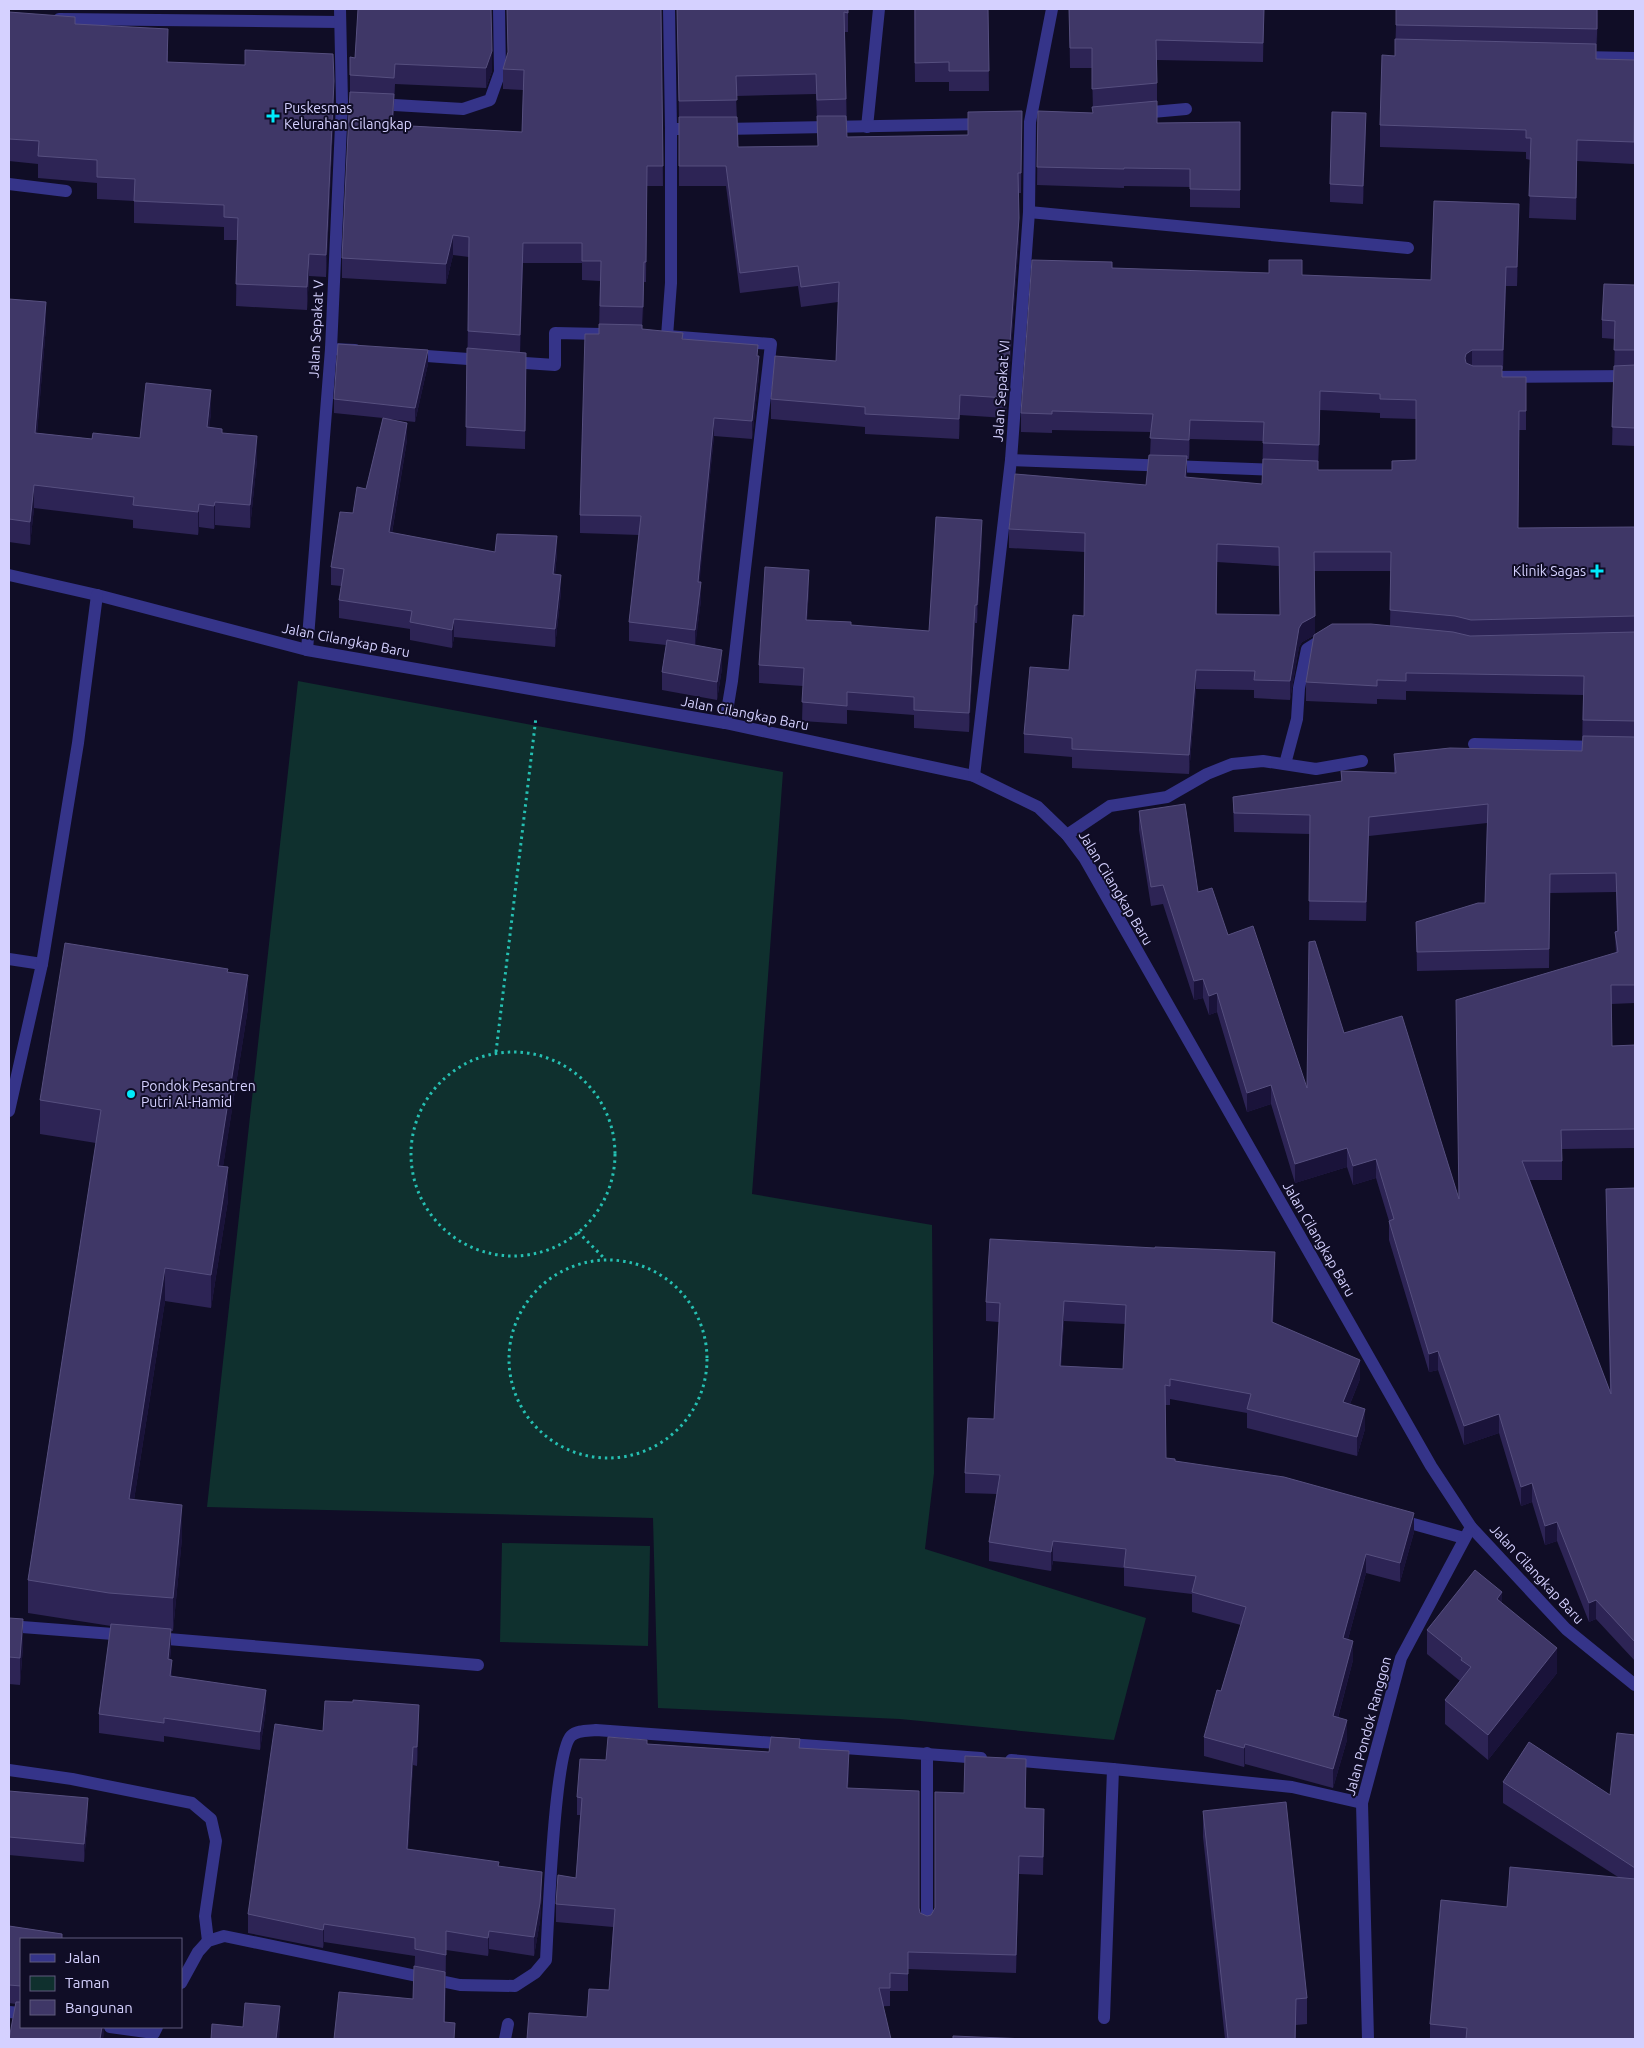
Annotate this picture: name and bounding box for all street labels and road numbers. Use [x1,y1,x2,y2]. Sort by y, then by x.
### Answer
street label: Jalan Sepakat V [305,279,327,379]
street label: Jalan Sepakat VI [989,340,1013,442]
street label: Jalan Cilangkap Baru [281,620,411,660]
street label: Jalan Cilangkap Baru [680,693,810,733]
street label: Jalan Cilangkap Baru [1076,828,1156,948]
street label: Jalan Cilangkap Baru [1280,1179,1358,1299]
street label: Jalan Cilangkap Baru [1487,1521,1587,1627]
street label: Jalan Pondok Ranggon [1342,1655,1394,1797]

